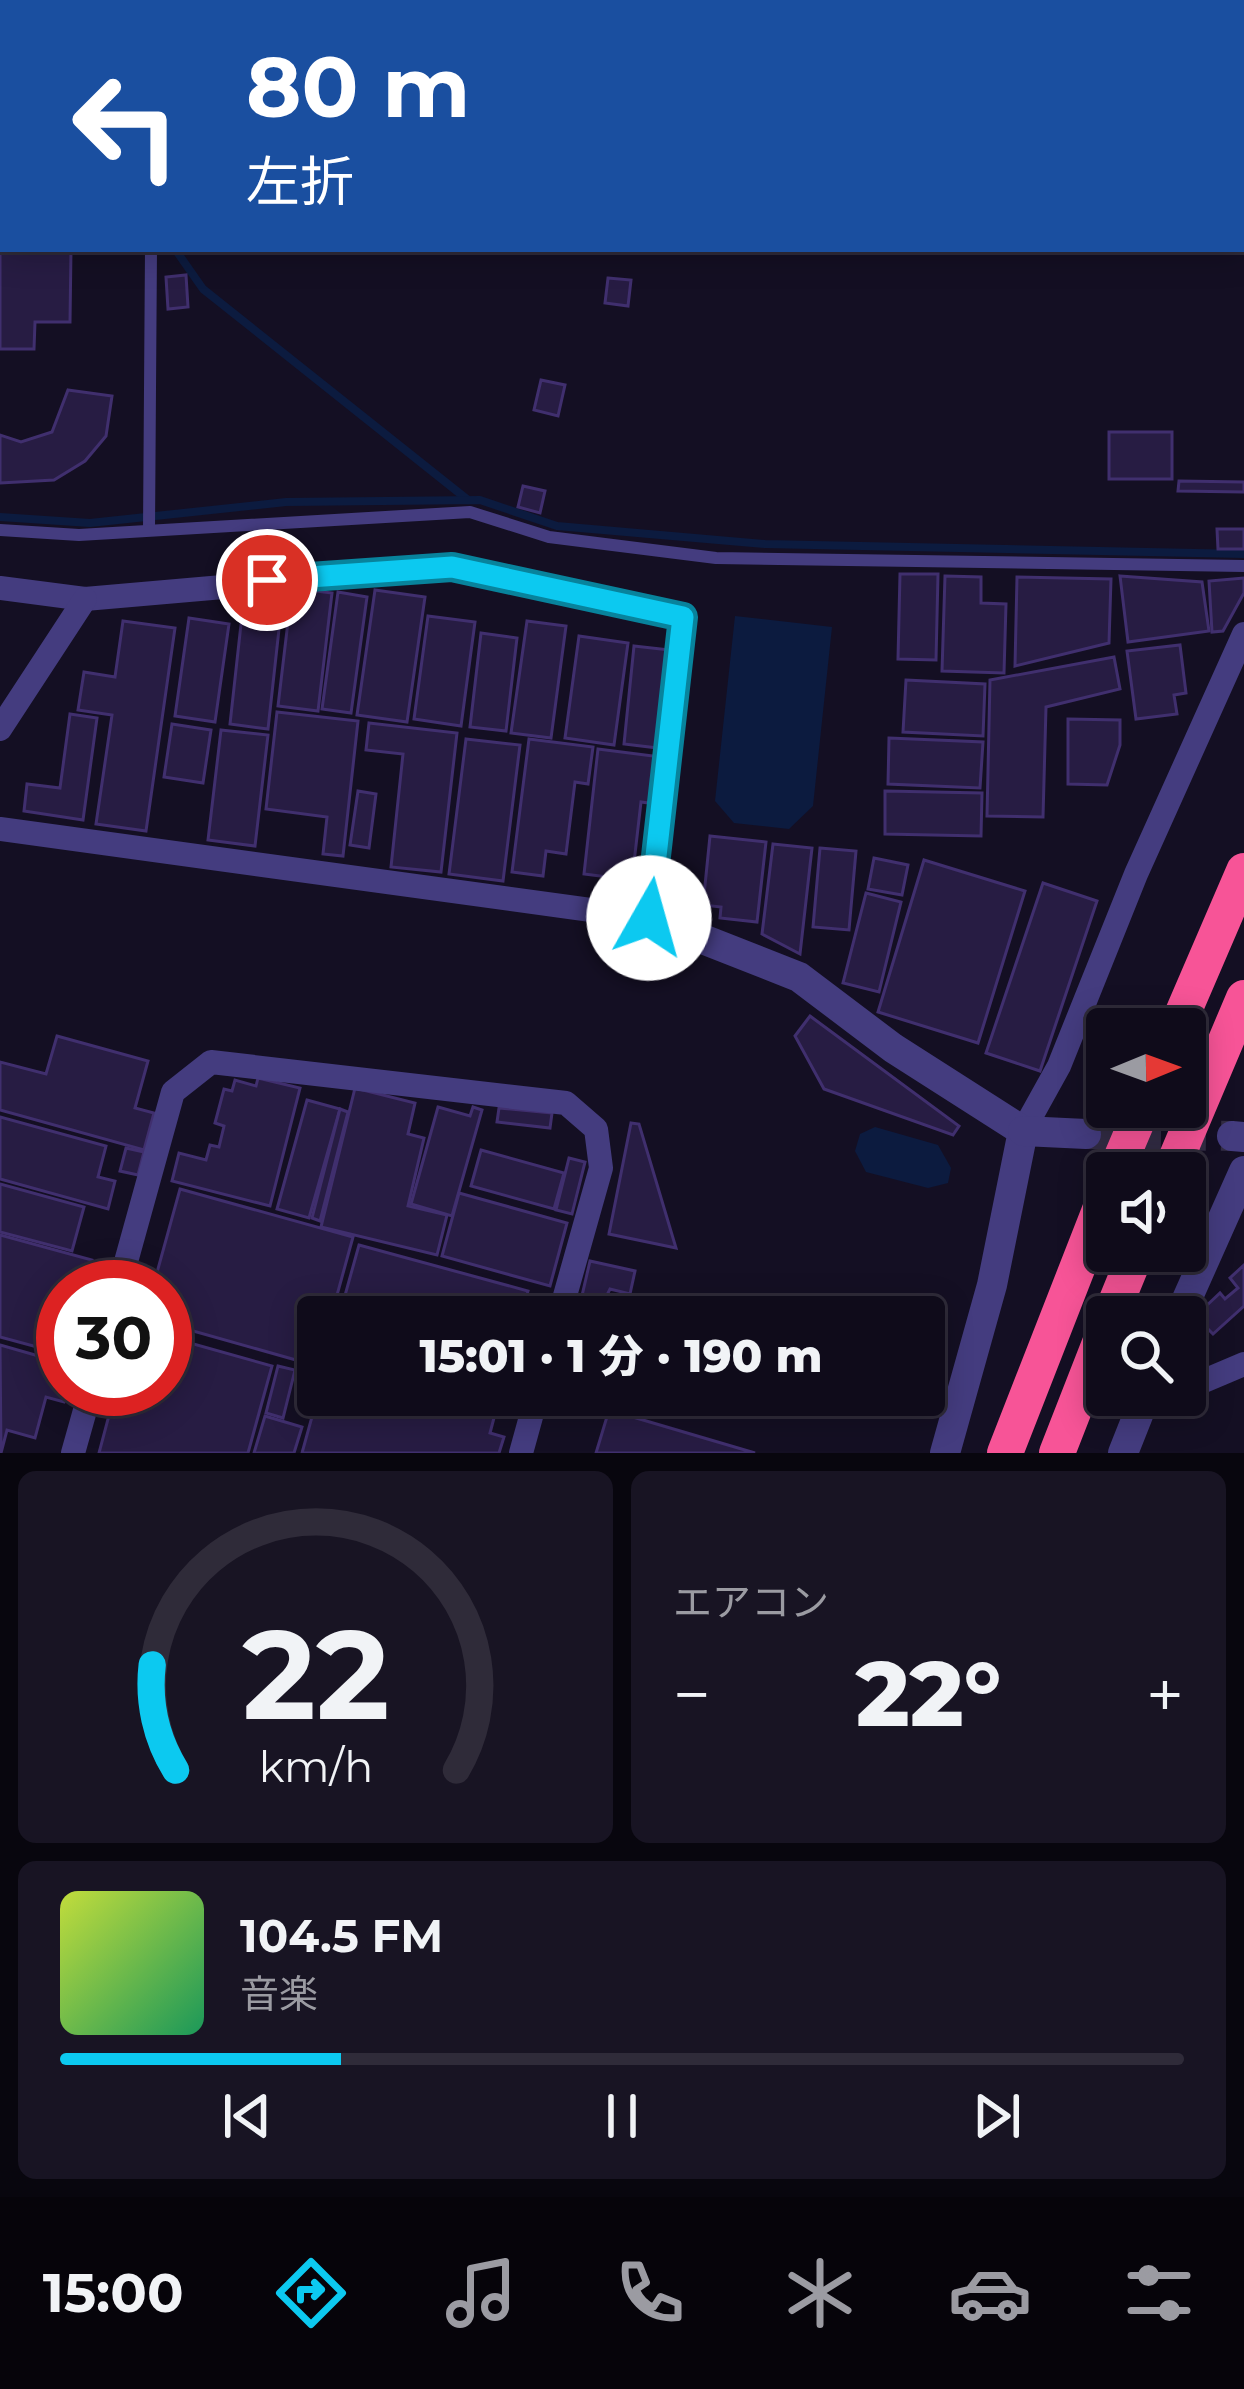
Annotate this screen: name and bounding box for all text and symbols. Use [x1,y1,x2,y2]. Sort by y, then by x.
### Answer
text: 80 m [246,36,470,138]
icon: left [48,48,204,204]
text: 左折 [246,149,354,215]
pin [216,529,318,631]
icon: arrive [234,547,300,613]
position arrow [586,855,712,981]
north arrow [1086,1008,1206,1128]
map controls [1086,1008,1206,1416]
button: sound [1086,1152,1206,1272]
speed limit sign: 30 [36,1260,192,1416]
button: search [1086,1296,1206,1416]
text: 15:01 · 1 分 · 190 m [419,1328,823,1383]
text: エアコン [673,1578,829,1626]
text: 22 [242,1598,389,1750]
text: 22° [856,1639,1001,1749]
text: − [673,1654,711,1735]
text: + [1146,1654,1184,1735]
text: km/h [258,1740,373,1793]
text: 104.5 FM [240,1908,443,1963]
text: 音楽 [240,1970,318,2018]
icon: previous [214,2083,280,2149]
icon: pause [589,2083,655,2149]
icon: next [964,2083,1030,2149]
icon: directions [269,2251,353,2335]
icon: music [439,2251,523,2335]
icon: phone [608,2251,692,2335]
icon: climate [778,2251,862,2335]
icon: car [948,2251,1032,2335]
icon: filters [1117,2251,1201,2335]
text: 15:00 [43,2260,184,2326]

